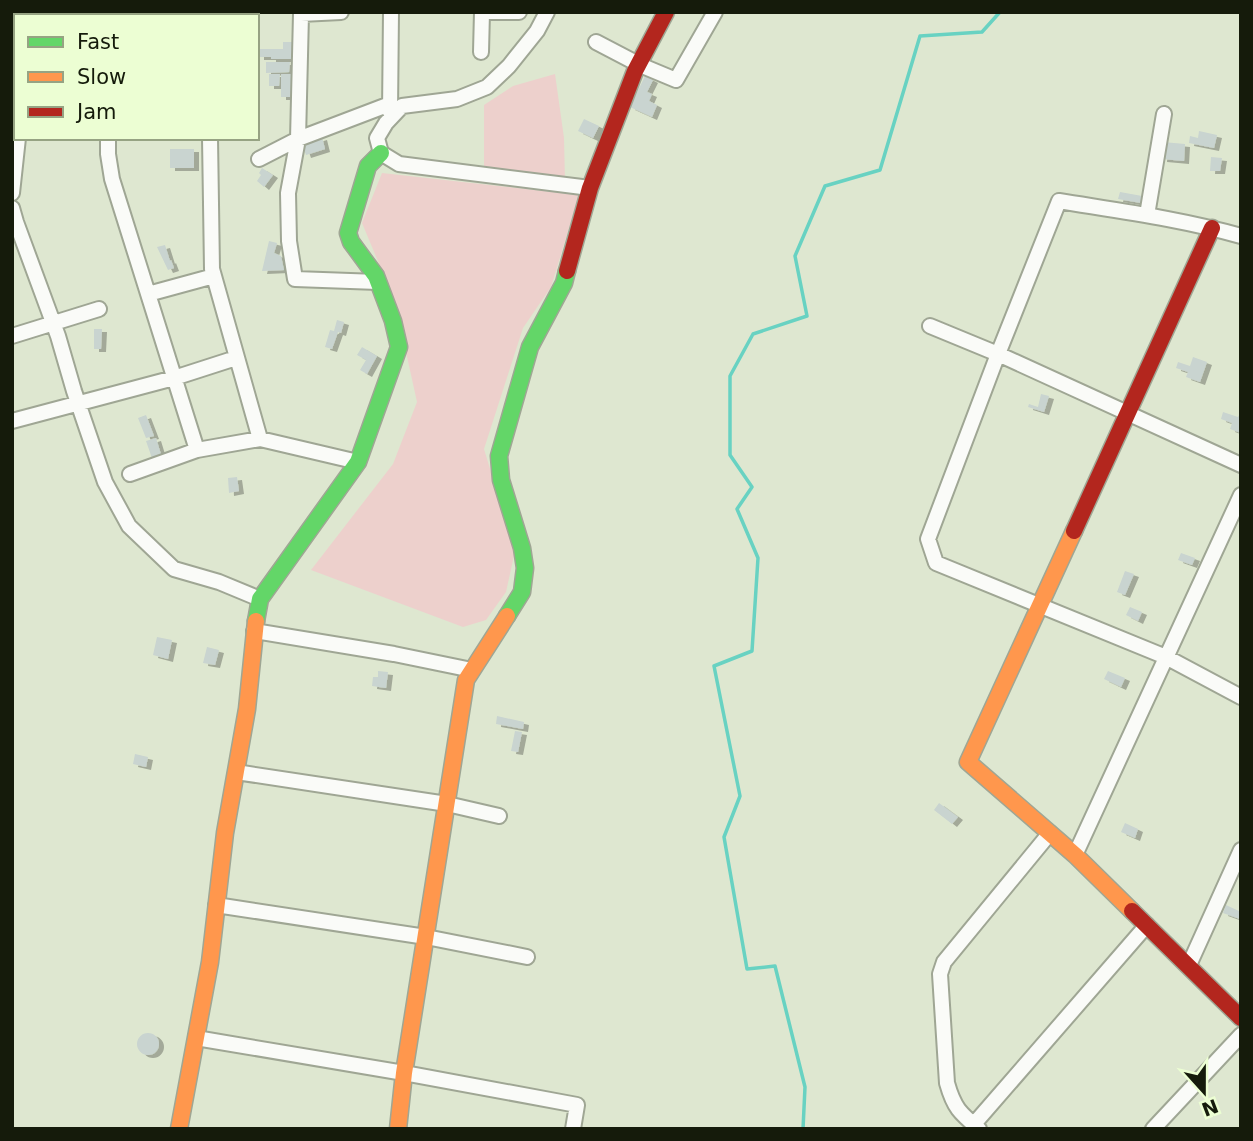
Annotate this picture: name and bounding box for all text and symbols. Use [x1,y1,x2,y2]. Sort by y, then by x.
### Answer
legend [14,14,259,140]
text: Fast [77,30,119,54]
text: Slow [77,65,126,89]
text: Jam [75,100,117,124]
north arrow [1169,1057,1239,1127]
text: N [1199,1095,1221,1121]

